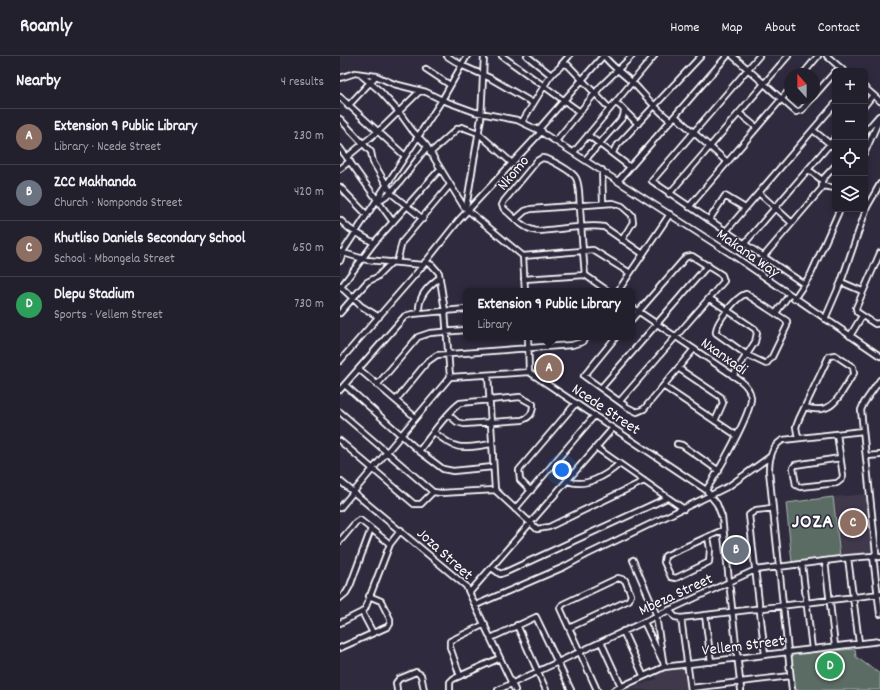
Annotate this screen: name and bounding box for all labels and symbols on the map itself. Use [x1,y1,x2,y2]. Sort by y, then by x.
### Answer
north arrow [784,68,820,104]
street label: Nkomo [492,151,535,196]
street label: Makana Way [711,224,784,285]
street label: Nxanxadi [695,333,752,382]
pin: A [536,353,562,383]
street label: Ncede Street [567,379,645,442]
your location [552,460,572,480]
pin: C [840,508,866,538]
district label: JOZA [792,509,834,537]
street label: Joza Street [411,523,478,587]
pin: B [723,535,749,565]
street label: Mbeza Street [635,568,717,622]
street label: Vellem Street [701,630,786,663]
pin: D [817,651,843,681]

